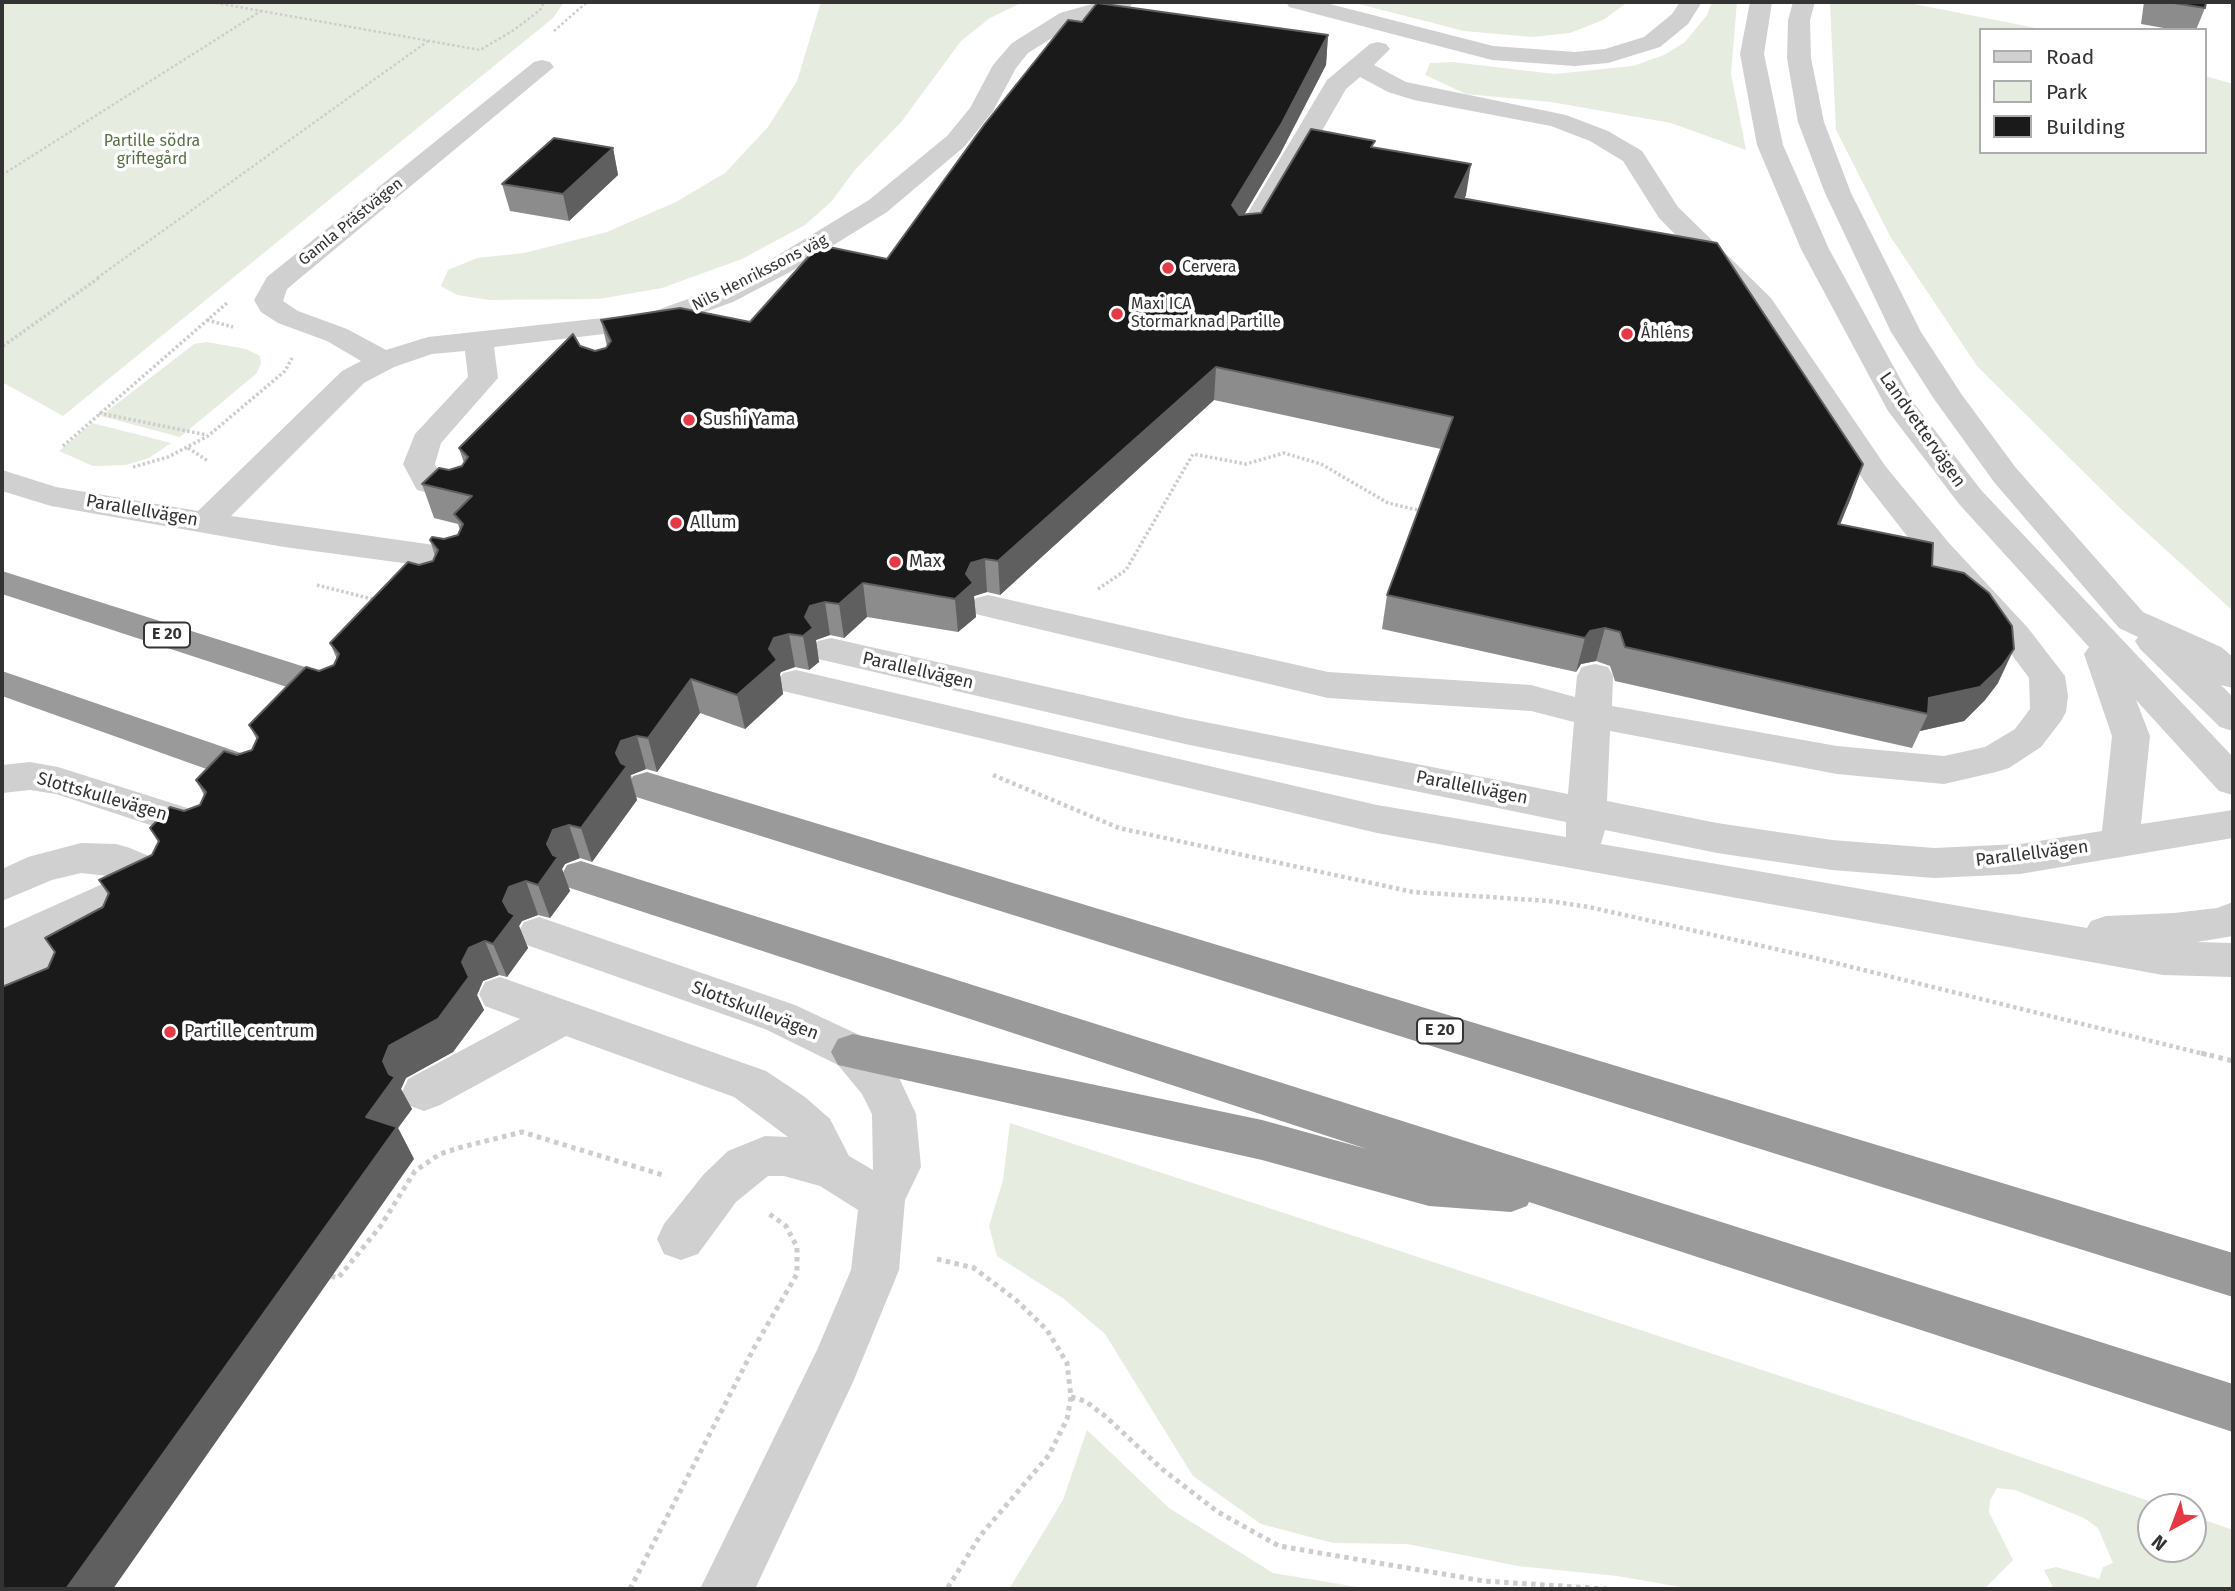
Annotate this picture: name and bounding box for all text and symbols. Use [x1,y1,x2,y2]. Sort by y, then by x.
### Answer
legend [1980,28,2207,154]
text: Road [2046,44,2094,70]
text: Park [2046,79,2087,105]
text: Building [2046,114,2125,140]
park label: Partille södra griftegård [104,132,200,170]
street label: Gamla Prästvägen [295,174,407,270]
street label: Nils Henrikssons väg [689,231,831,315]
place label: Cervera [1182,258,1236,278]
marker: Cervera [1160,260,1176,276]
place label: Maxi ICA Stormarknad Partille [1131,295,1281,333]
marker: Maxi ICA Stormarknad Partille [1109,306,1125,322]
place label: Åhléns [1641,324,1690,344]
marker: Åhléns [1619,326,1635,342]
street label: Landvettervägen [1874,368,1970,492]
place label: Sushi Yama [703,409,796,431]
marker: Sushi Yama [681,412,697,428]
street label: Parallellvägen [84,491,200,531]
place label: Allum [690,512,737,534]
marker: Allum [668,515,684,531]
place label: Max [909,551,942,573]
marker: Max [887,554,903,570]
road number: E 20 [144,622,190,648]
street label: Parallellvägen [860,648,976,694]
street label: Parallellvägen [1414,767,1530,809]
street label: Slottskullevägen [34,768,170,826]
street label: Parallellvägen [1974,836,2090,872]
street label: Slottskullevägen [688,977,822,1045]
road number: E 20 [1417,1018,1463,1044]
place label: Partille centrum [184,1021,315,1043]
marker: Partille centrum [162,1024,178,1040]
north arrow [2137,1493,2207,1563]
text: N [2147,1530,2172,1556]

